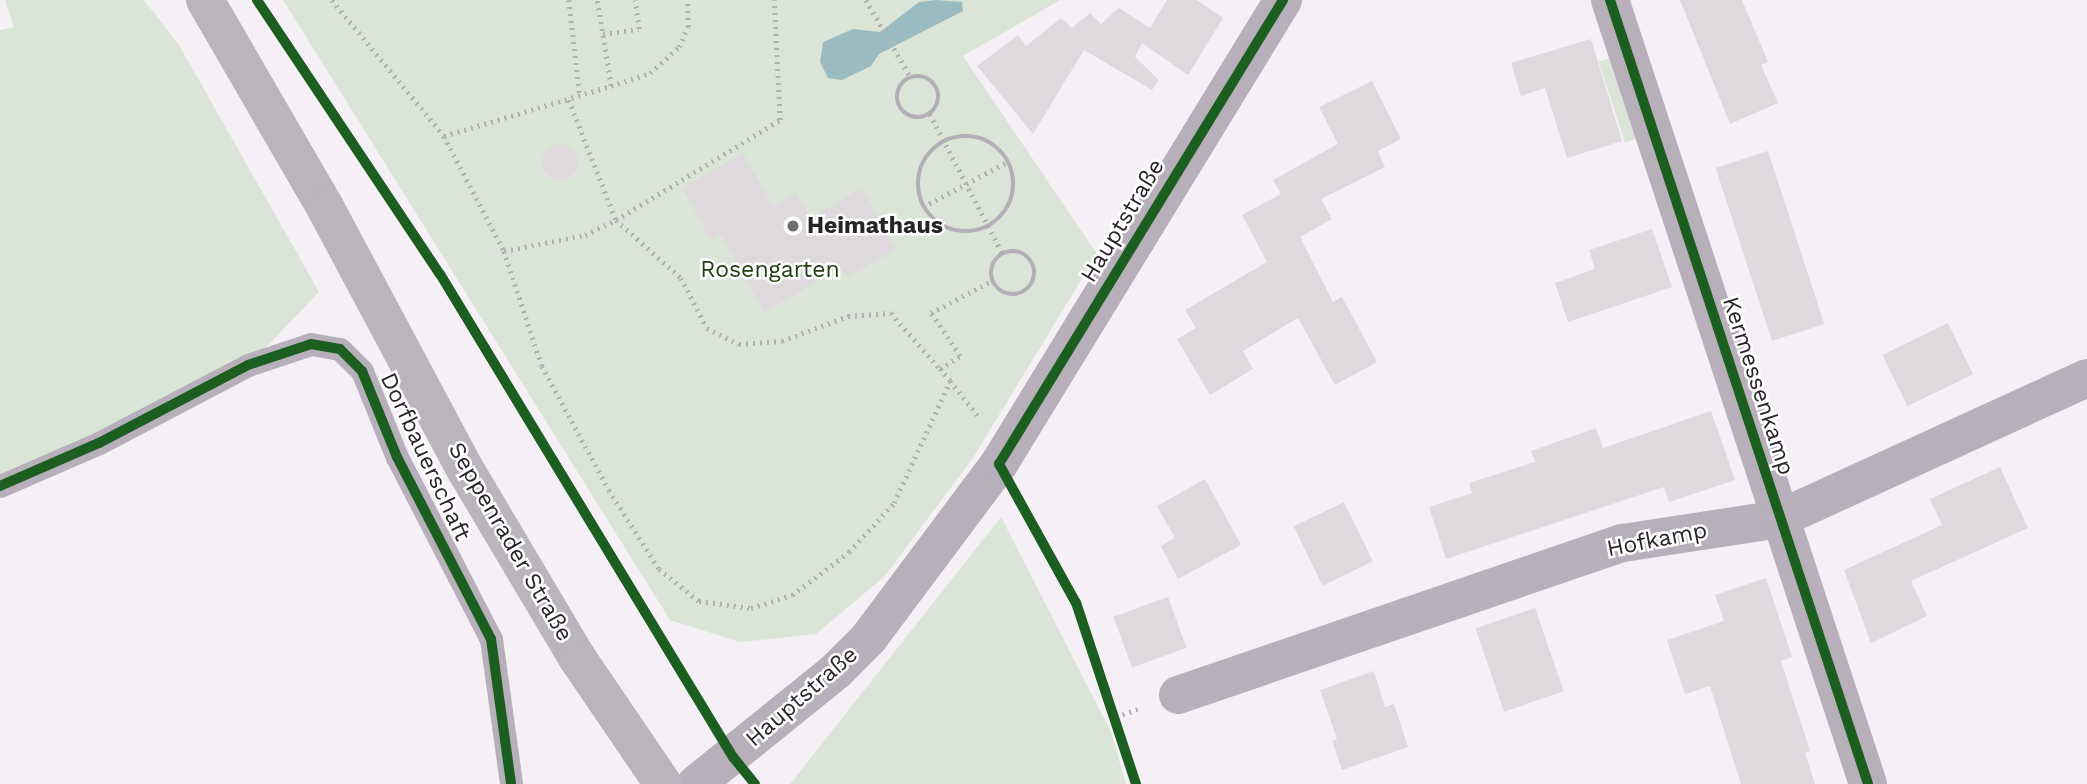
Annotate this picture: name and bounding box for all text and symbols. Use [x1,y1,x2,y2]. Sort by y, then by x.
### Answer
street label: Hauptstraße [1075,154,1171,288]
place label: Heimathaus [807,212,943,240]
marker: Heimathaus [785,218,801,234]
park label: Rosengarten [700,256,840,284]
street label: Kermessenkamp [1716,293,1800,479]
street label: Dorfbauerschaft [374,369,476,545]
street label: Seppenrader Straße [442,438,578,646]
street label: Hofkamp [1605,517,1709,563]
street label: Hauptstraße [740,641,864,753]

